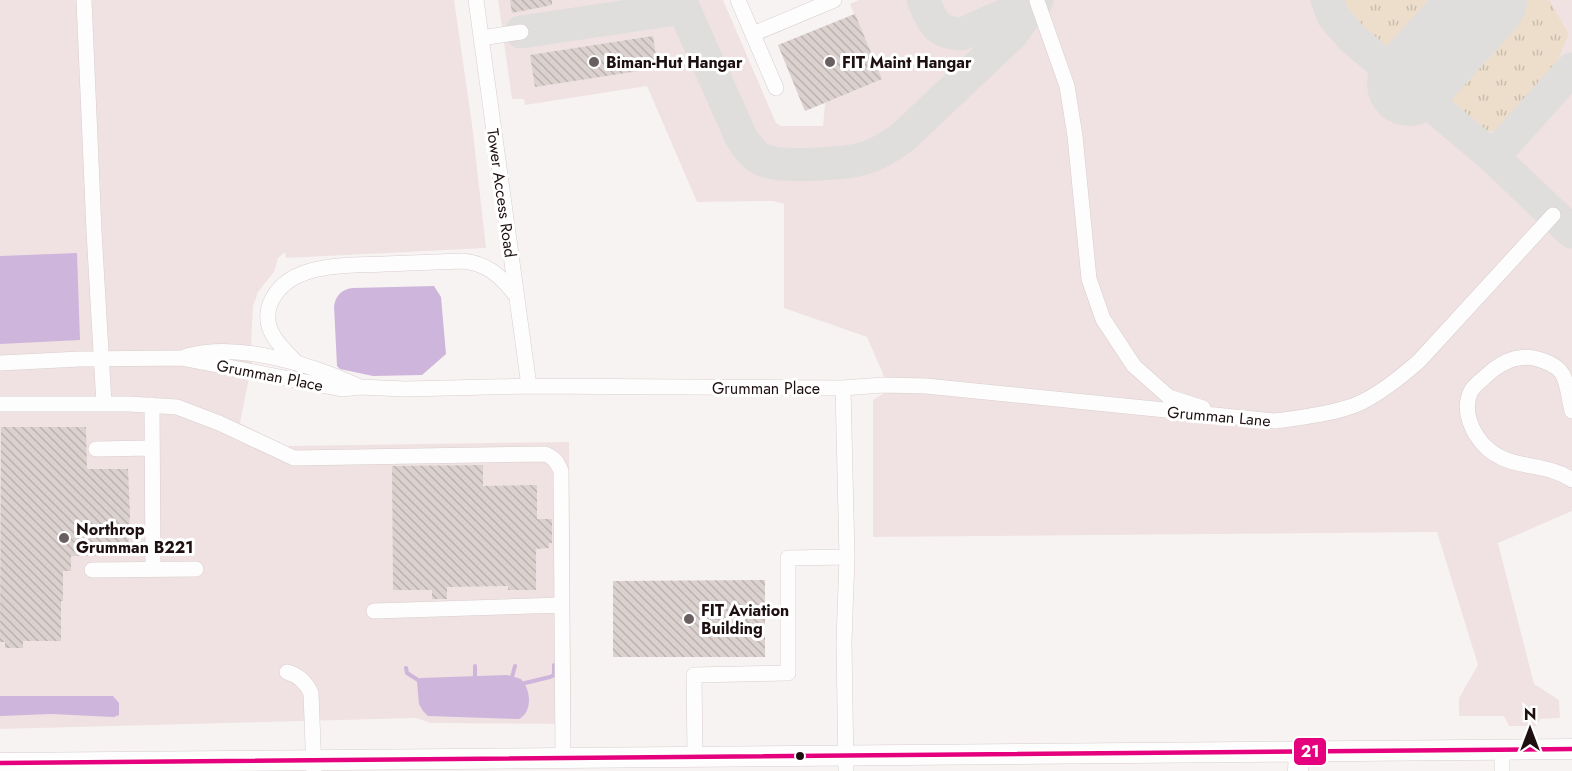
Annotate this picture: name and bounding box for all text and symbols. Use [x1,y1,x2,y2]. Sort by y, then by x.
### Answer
place label: Biman-Hut Hangar [606,51,743,74]
place label: FIT Maint Hangar [842,51,972,74]
marker: Biman-Hut Hangar [587,55,601,69]
marker: FIT Maint Hangar [823,55,837,69]
street label: Tower Access Road [481,127,522,259]
street label: Grumman Place [215,354,325,397]
street label: Grumman Place [712,377,820,400]
street label: Grumman Lane [1166,401,1272,432]
place label: Northrop Grumman B221 [76,518,193,559]
marker: Northrop Grumman B221 [57,531,71,545]
place label: FIT Aviation Building [701,599,789,640]
marker: FIT Aviation Building [682,612,696,626]
north arrow [1500,699,1560,759]
text: N [1524,703,1536,726]
line badge: 21 [1293,737,1327,766]
text: 21 [1301,740,1319,763]
unlabelled marker [794,750,806,762]

